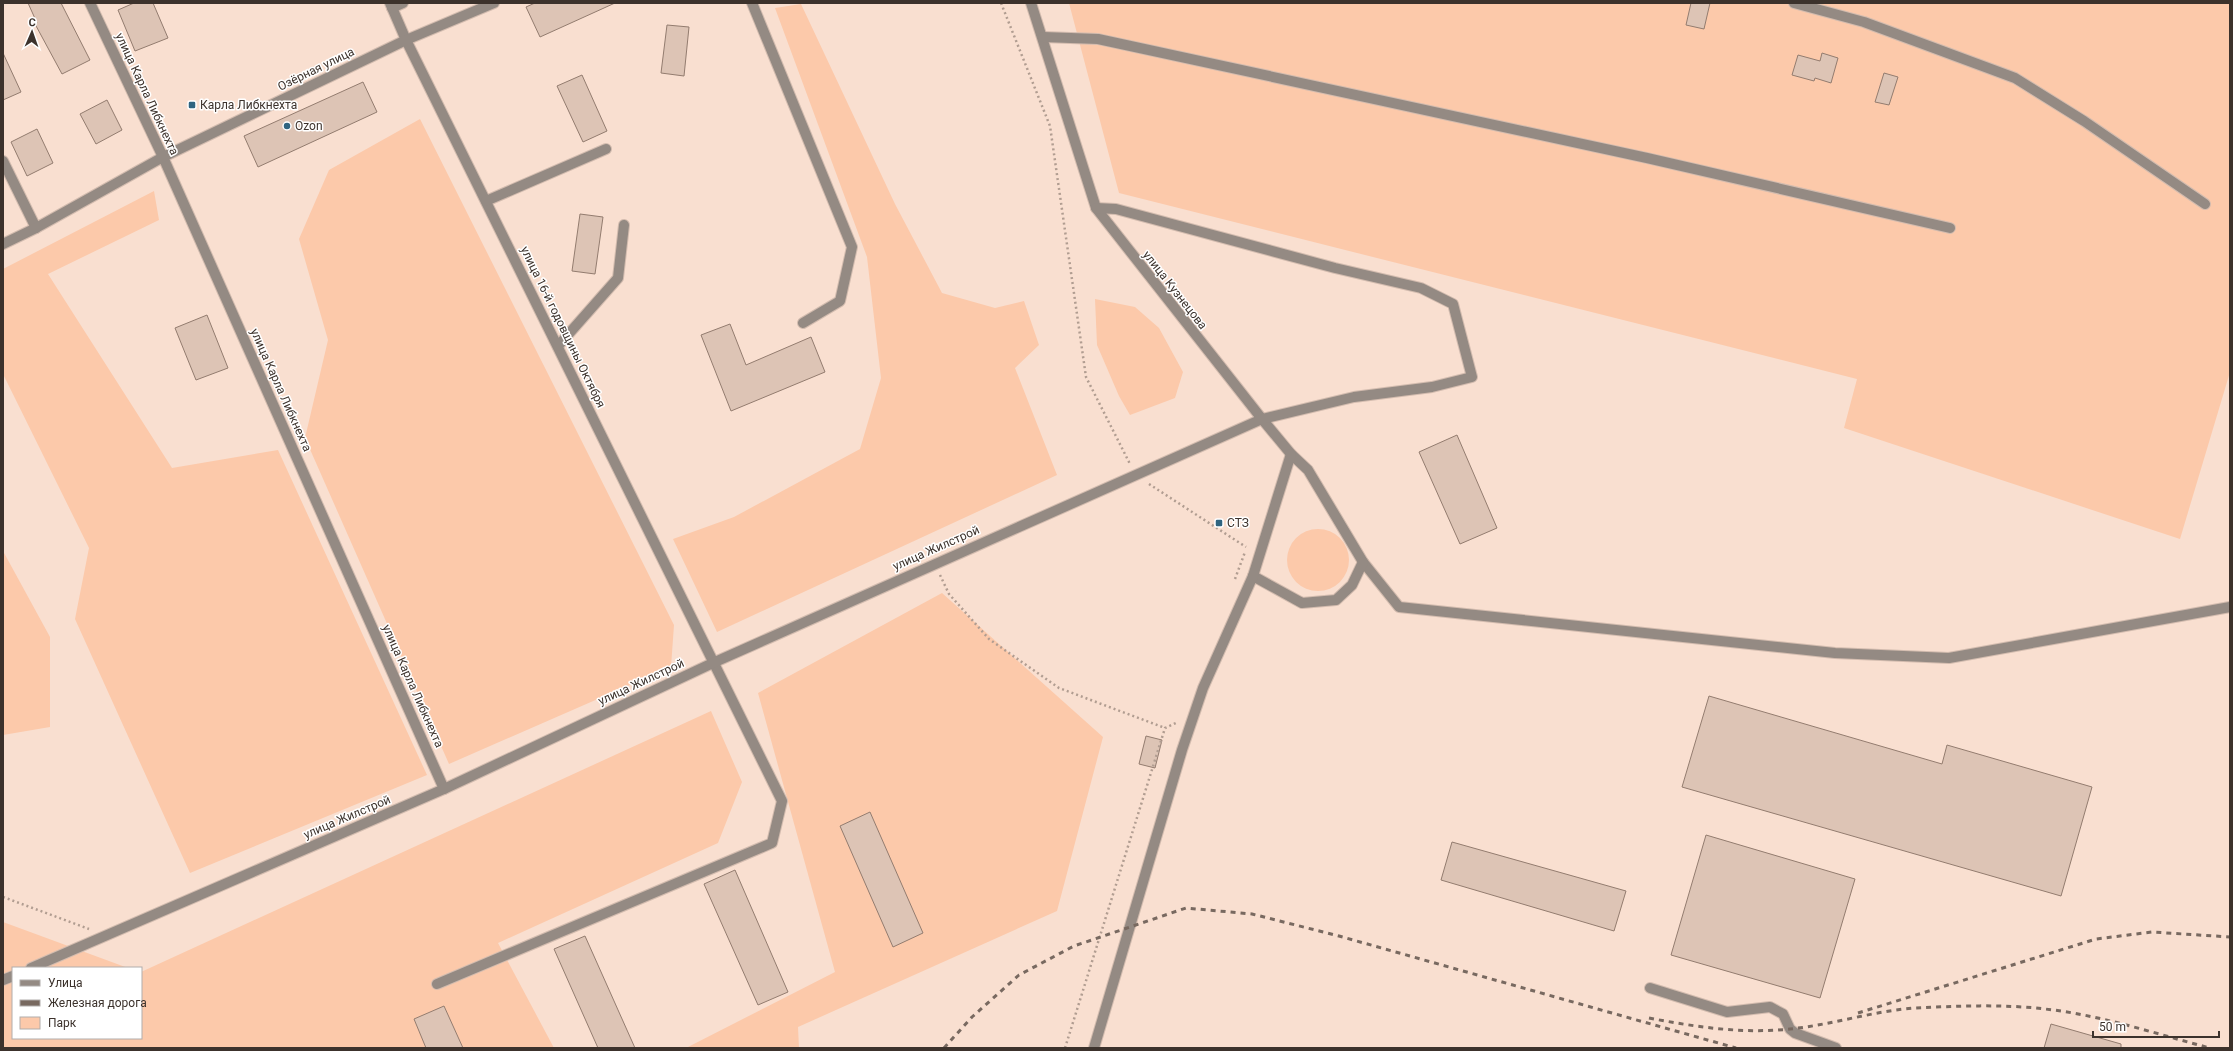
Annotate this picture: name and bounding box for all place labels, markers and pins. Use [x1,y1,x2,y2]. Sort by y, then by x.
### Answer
place label: Карла Либкнехта [200,98,297,112]
marker: Карла Либкнехта [187,100,197,110]
place label: Ozon [295,119,323,133]
marker: Ozon [282,121,292,131]
place label: СТЗ [1227,516,1249,530]
marker: СТЗ [1214,518,1224,528]

